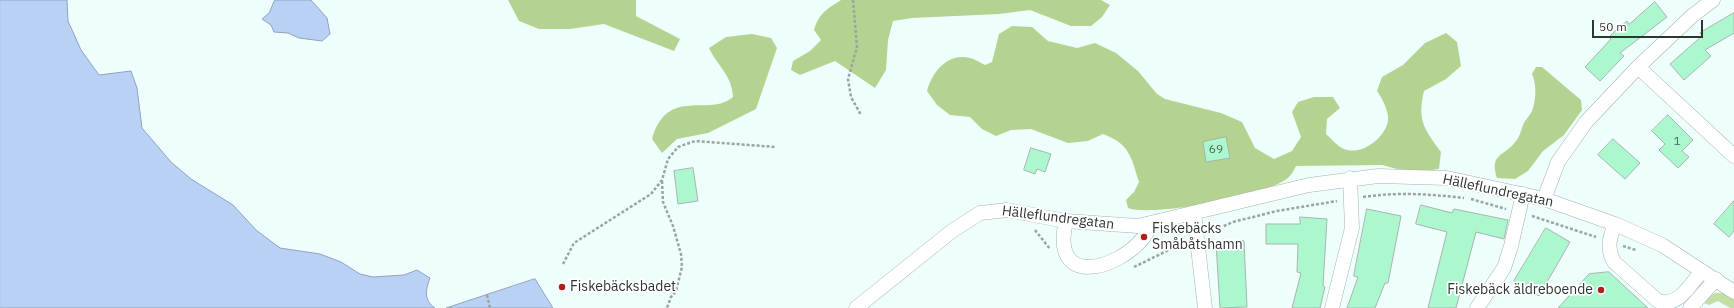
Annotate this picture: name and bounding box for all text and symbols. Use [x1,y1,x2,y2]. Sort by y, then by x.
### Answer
scale bar [1594,12,1705,38]
text: 50 m [1599,19,1627,34]
house number: 1 [1673,135,1681,149]
house number: 69 [1209,143,1223,157]
street label: Hälleflundregatan [1441,171,1555,211]
street label: Hälleflundregatan [1001,203,1115,233]
place label: Fiskebäcks Småbåtshamn [1152,221,1243,254]
marker: Fiskebäcks Småbåtshamn [1139,232,1149,242]
place label: Fiskebäcksbadet [570,279,676,295]
marker: Fiskebäcksbadet [557,282,567,292]
place label: Fiskebäck äldreboende [1447,282,1593,298]
marker: Fiskebäck äldreboende [1596,285,1606,295]

